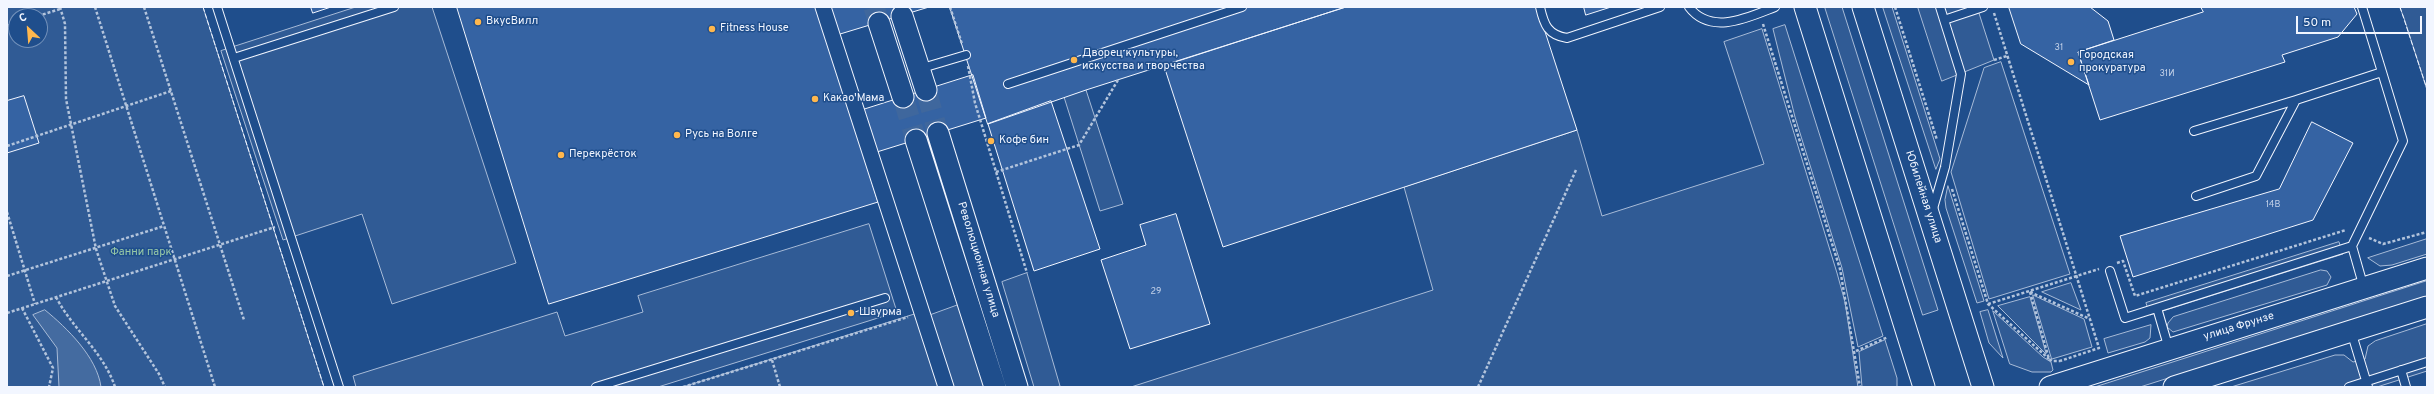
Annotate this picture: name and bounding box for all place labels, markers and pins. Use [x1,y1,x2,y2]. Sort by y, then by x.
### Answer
place label: ВкусВилл [486,15,538,29]
marker: ВкусВилл [473,17,483,27]
place label: Fitness House [720,22,789,36]
marker: Fitness House [707,24,717,34]
place label: Дворец культуры, искусства и творчества [1082,47,1205,73]
place label: Городская прокуратура [2079,49,2145,75]
marker: Дворец культуры, искусства и творчества [1069,55,1079,65]
marker: Городская прокуратура [2066,57,2076,67]
place label: Какао'Мама [823,92,884,106]
marker: Какао'Мама [810,94,820,104]
place label: Русь на Волге [685,128,758,142]
marker: Русь на Волге [672,130,682,140]
place label: Кофе бин [999,134,1049,148]
marker: Кофе бин [986,136,996,146]
place label: Перекрёсток [569,148,637,162]
marker: Перекрёсток [556,150,566,160]
place label: Шаурма [859,306,901,320]
marker: Шаурма [846,308,856,318]

